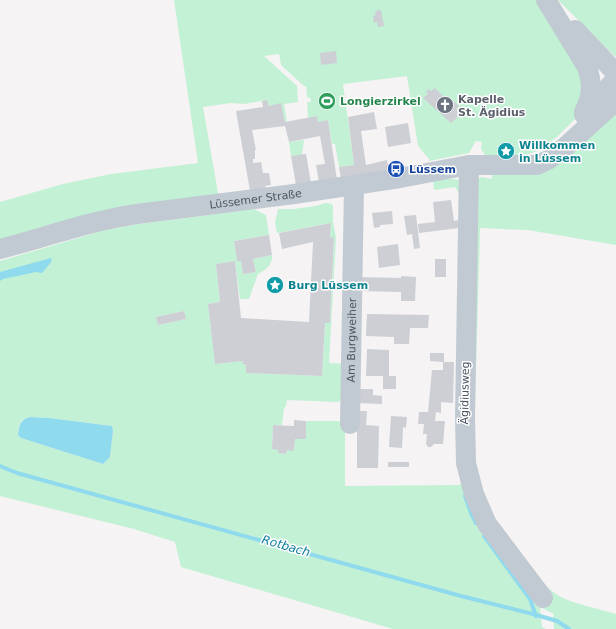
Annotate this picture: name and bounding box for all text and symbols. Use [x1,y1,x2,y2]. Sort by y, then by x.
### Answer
sports icon: Longierzirkel [317,91,337,111]
place label: Kapelle St. Ägidius [458,93,526,119]
place label: Longierzirkel [340,95,421,108]
church icon: Kapelle St. Ägidius [435,95,455,115]
place label: Willkommen in Lüssem [519,139,595,165]
place icon: Willkommen in Lüssem [496,141,516,161]
bus stop icon: Lüssem [386,159,406,179]
place label: Lüssem [409,163,456,176]
street label: Lüssemer Straße [209,186,303,211]
place icon: Burg Lüssem [265,275,285,295]
place label: Burg Lüssem [288,279,368,292]
street label: Am Burgweiher [344,297,359,382]
street label: Ägidiusweg [458,361,472,425]
water label: Rotbach [260,532,312,560]

